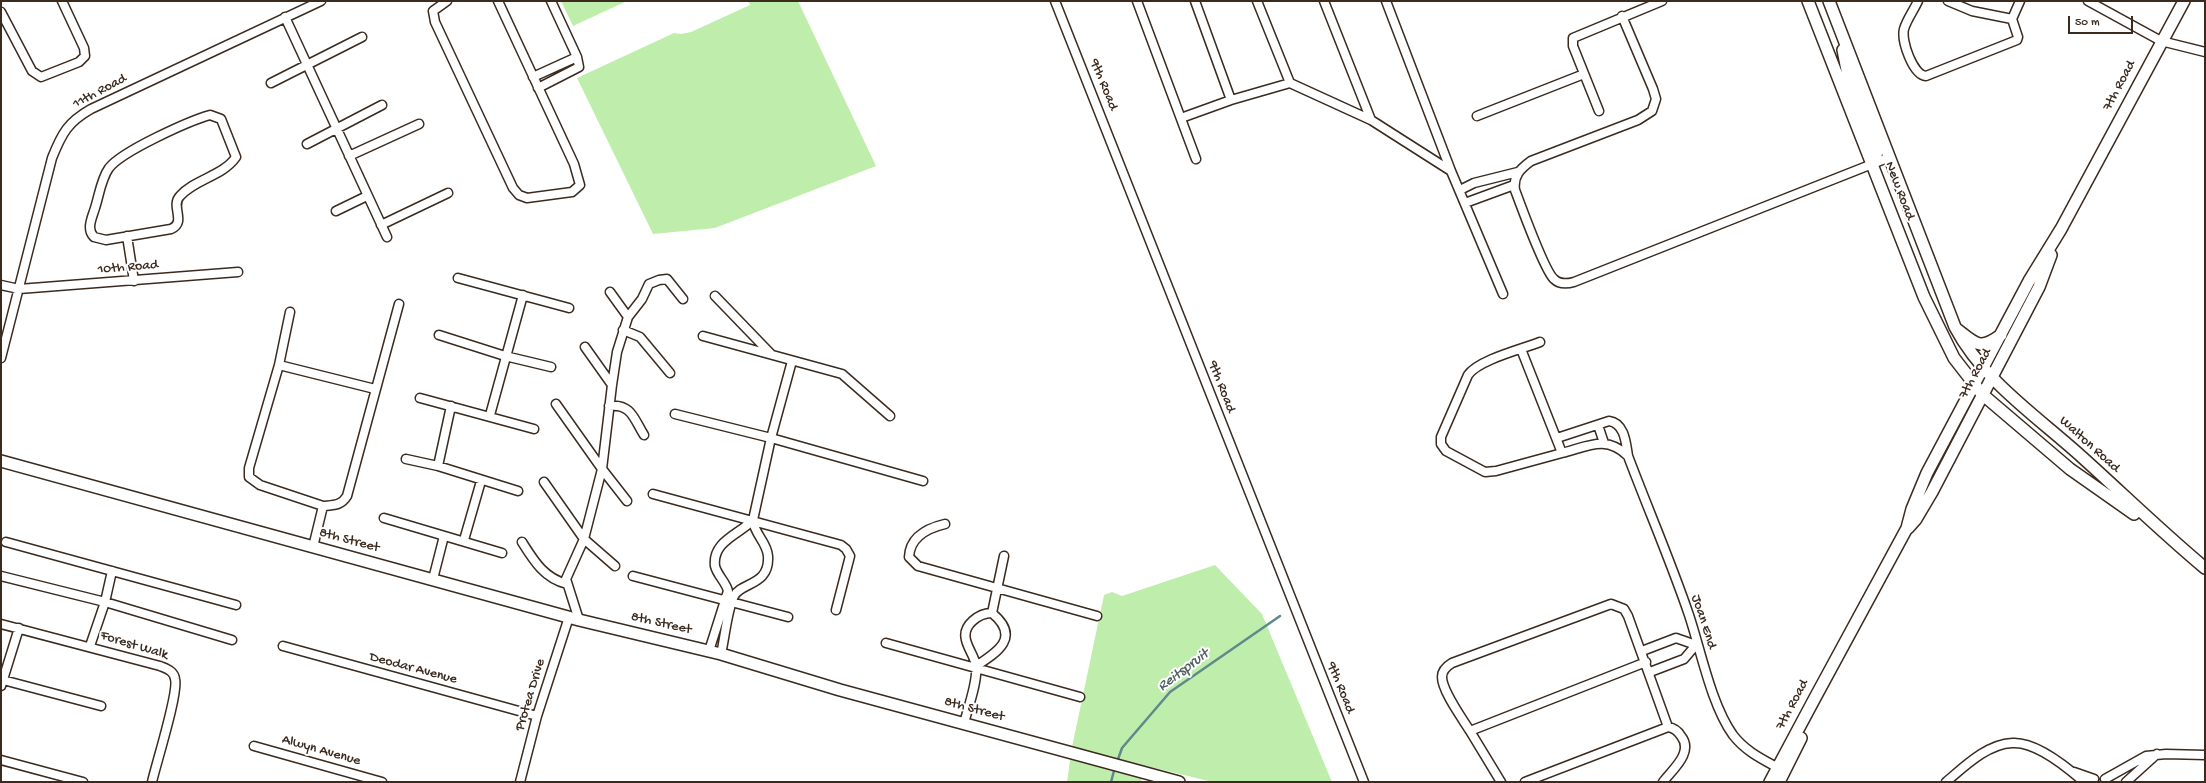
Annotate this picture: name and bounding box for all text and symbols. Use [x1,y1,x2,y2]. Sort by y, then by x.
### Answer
scale bar [2070,8,2135,34]
text: 50 m [2075,16,2100,30]
street label: 9th Road [1085,57,1121,113]
street label: 7th Road [2100,58,2140,114]
street label: 11th Road [70,71,130,113]
street label: New Road [1880,159,1918,223]
street label: 10th Road [97,257,159,279]
street label: 7th Road [1956,346,1996,402]
street label: 9th Road [1203,359,1239,415]
street label: Walton Road [2055,413,2123,477]
street label: 8th Street [317,525,381,557]
street label: Joan End [1686,593,1720,651]
street label: 8th Street [629,609,693,639]
street label: Forest Walk [98,628,170,664]
water label: Reitspruit [1155,646,1213,696]
street label: Deodar Avenue [367,649,459,689]
street label: Protea Drive [512,657,550,733]
street label: 9th Road [1322,660,1358,716]
street label: 7th Road [1773,677,1813,733]
street label: 8th Street [942,694,1006,726]
street label: Alwyn Avenue [280,732,362,770]

